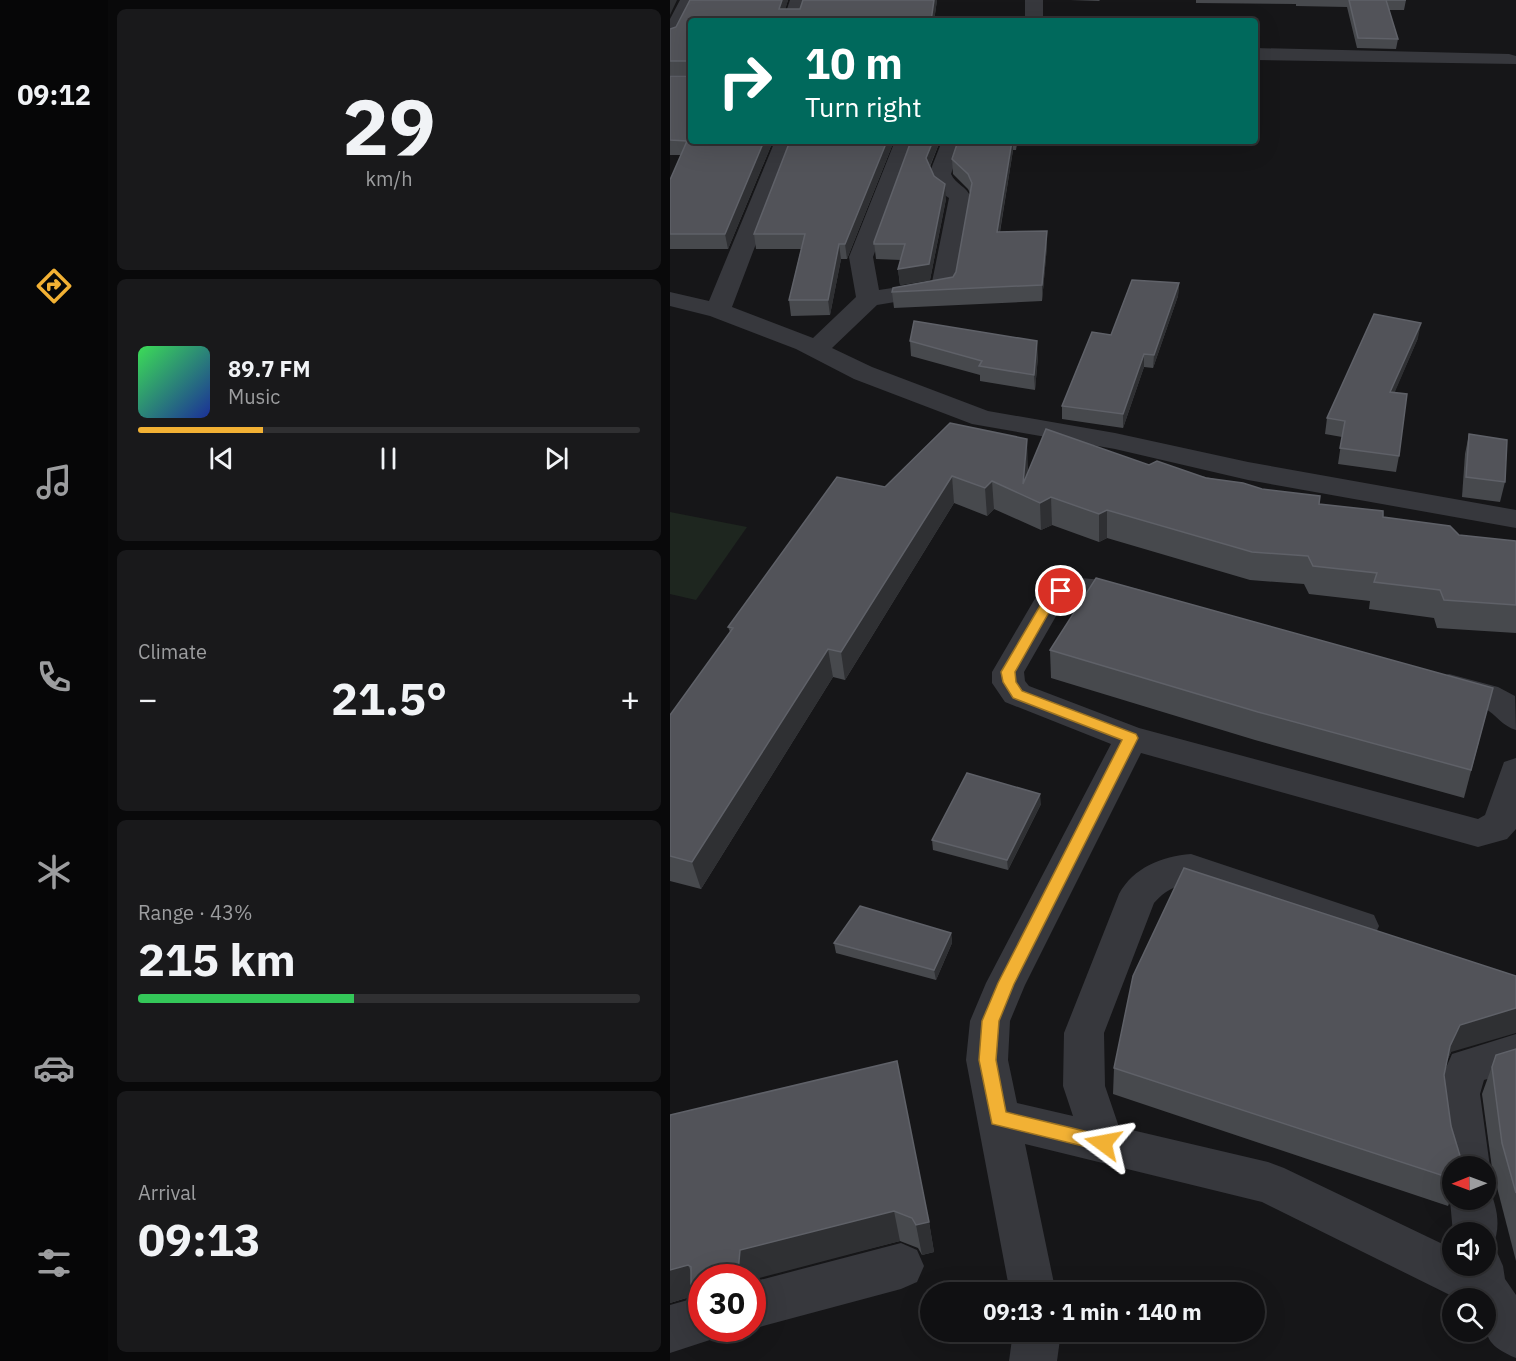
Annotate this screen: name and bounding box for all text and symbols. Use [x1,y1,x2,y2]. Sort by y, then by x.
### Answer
text: 10 m [805,36,903,91]
icon: right [706,42,784,120]
text: 29 [342,75,436,176]
text: 09:12 [17,77,91,112]
text: Turn right [805,89,922,124]
text: km/h [365,165,413,192]
icon: directions [33,265,75,307]
text: 89.7 FM [228,354,311,383]
text: Music [228,383,280,410]
icon: previous [205,442,238,475]
icon: pause [372,442,405,475]
icon: next [540,442,573,475]
icon: music [33,461,75,503]
pin [1035,565,1086,616]
icon: arrive [1044,574,1077,607]
text: Climate [138,638,207,665]
icon: phone [33,656,75,698]
text: 21.5° [331,669,447,727]
text: − [138,677,158,720]
text: + [620,677,640,720]
icon: climate [33,851,75,893]
text: Range · 43% [138,899,253,926]
text: 215 km [138,930,296,988]
icon: car [33,1047,75,1089]
position arrow [1071,1111,1135,1175]
north arrow [1442,1156,1496,1210]
map controls [1442,1156,1496,1342]
text: Arrival [138,1179,196,1206]
text: 09:13 [138,1210,261,1268]
button: sound [1442,1222,1496,1276]
icon: filters [33,1242,75,1284]
speed limit sign: 30 [688,1264,766,1342]
button: search [1442,1288,1496,1342]
text: 09:13 · 1 min · 140 m [983,1297,1202,1326]

